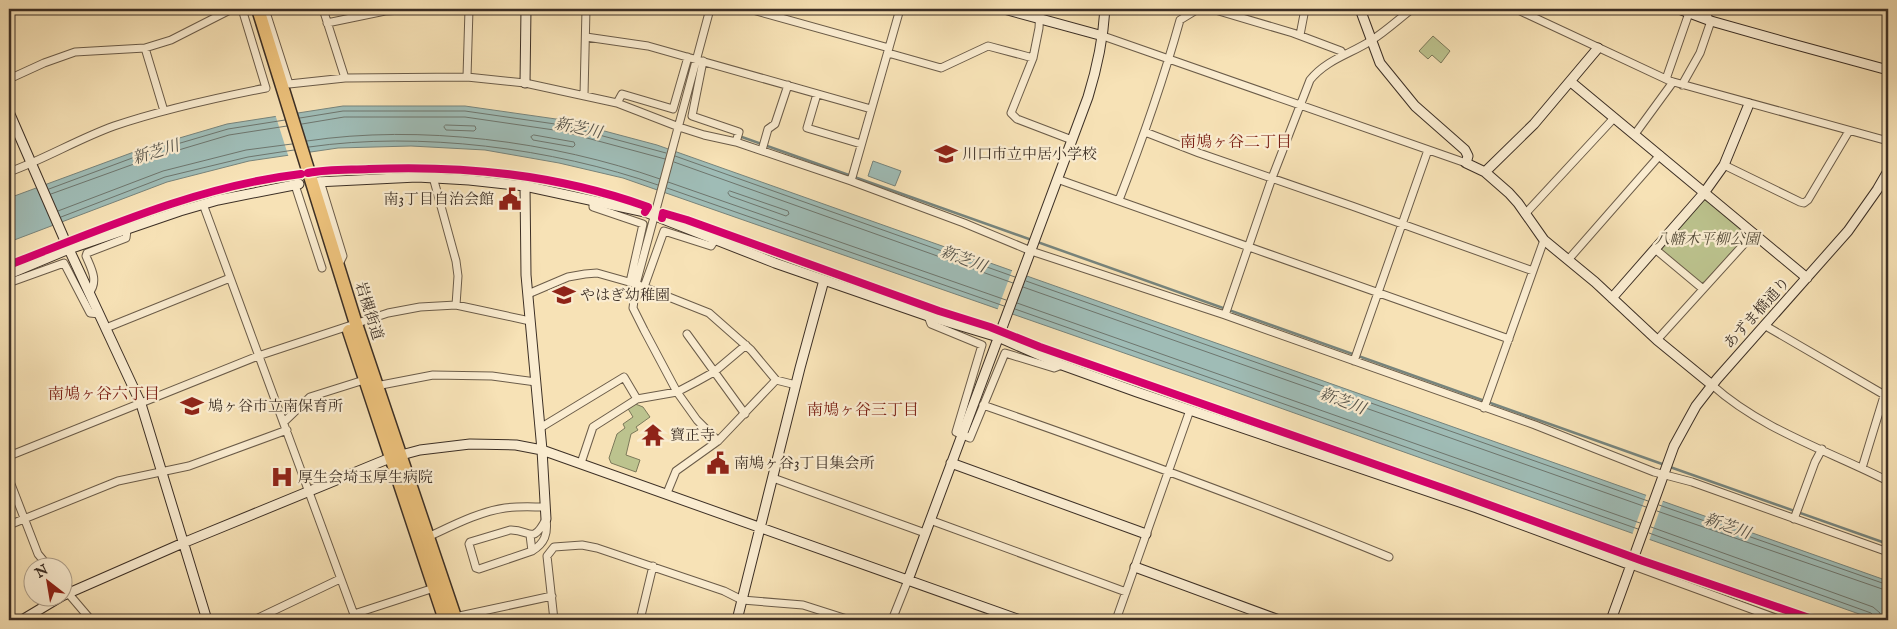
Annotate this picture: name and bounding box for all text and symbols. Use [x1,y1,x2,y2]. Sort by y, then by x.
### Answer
water label: 新芝川 [552,114,606,144]
district label: 南鳩ヶ谷二丁目 [1180,133,1292,153]
water label: 新芝川 [130,136,184,170]
school or university icon: 川口市立中居小学校 [933,141,959,167]
place label: 川口市立中居小学校 [962,145,1097,164]
public building icon: 南3丁目自治会館 [497,186,523,212]
place label: 南3丁目自治会館 [383,190,494,209]
park label: 八幡木平柳公園 [1654,230,1762,249]
water label: 新芝川 [937,242,991,279]
street label: あずま橋通り [1720,273,1794,353]
street label: 岩槻街道 [351,280,387,342]
school or university icon: やはぎ幼稚園 [551,282,577,308]
place label: やはぎ幼稚園 [580,286,670,305]
water label: 新芝川 [1316,384,1370,421]
district label: 南鳩ヶ谷六丁目 [48,385,160,405]
school or university icon: 鳩ヶ谷市立南保育所 [179,393,205,419]
place label: 鳩ヶ谷市立南保育所 [208,397,343,416]
district label: 南鳩ヶ谷三丁目 [807,401,919,421]
temple icon: 寶正寺 [640,422,666,448]
place label: 寶正寺 [670,426,715,445]
public building icon: 南鳩ヶ谷3丁目集会所 [705,450,731,476]
place label: 南鳩ヶ谷3丁目集会所 [734,454,875,473]
hospital icon: 厚生会埼玉厚生病院 [269,464,295,490]
place label: 厚生会埼玉厚生病院 [298,468,433,487]
water label: 新芝川 [1701,510,1755,545]
north arrow [22,556,72,606]
text: N [31,561,52,583]

